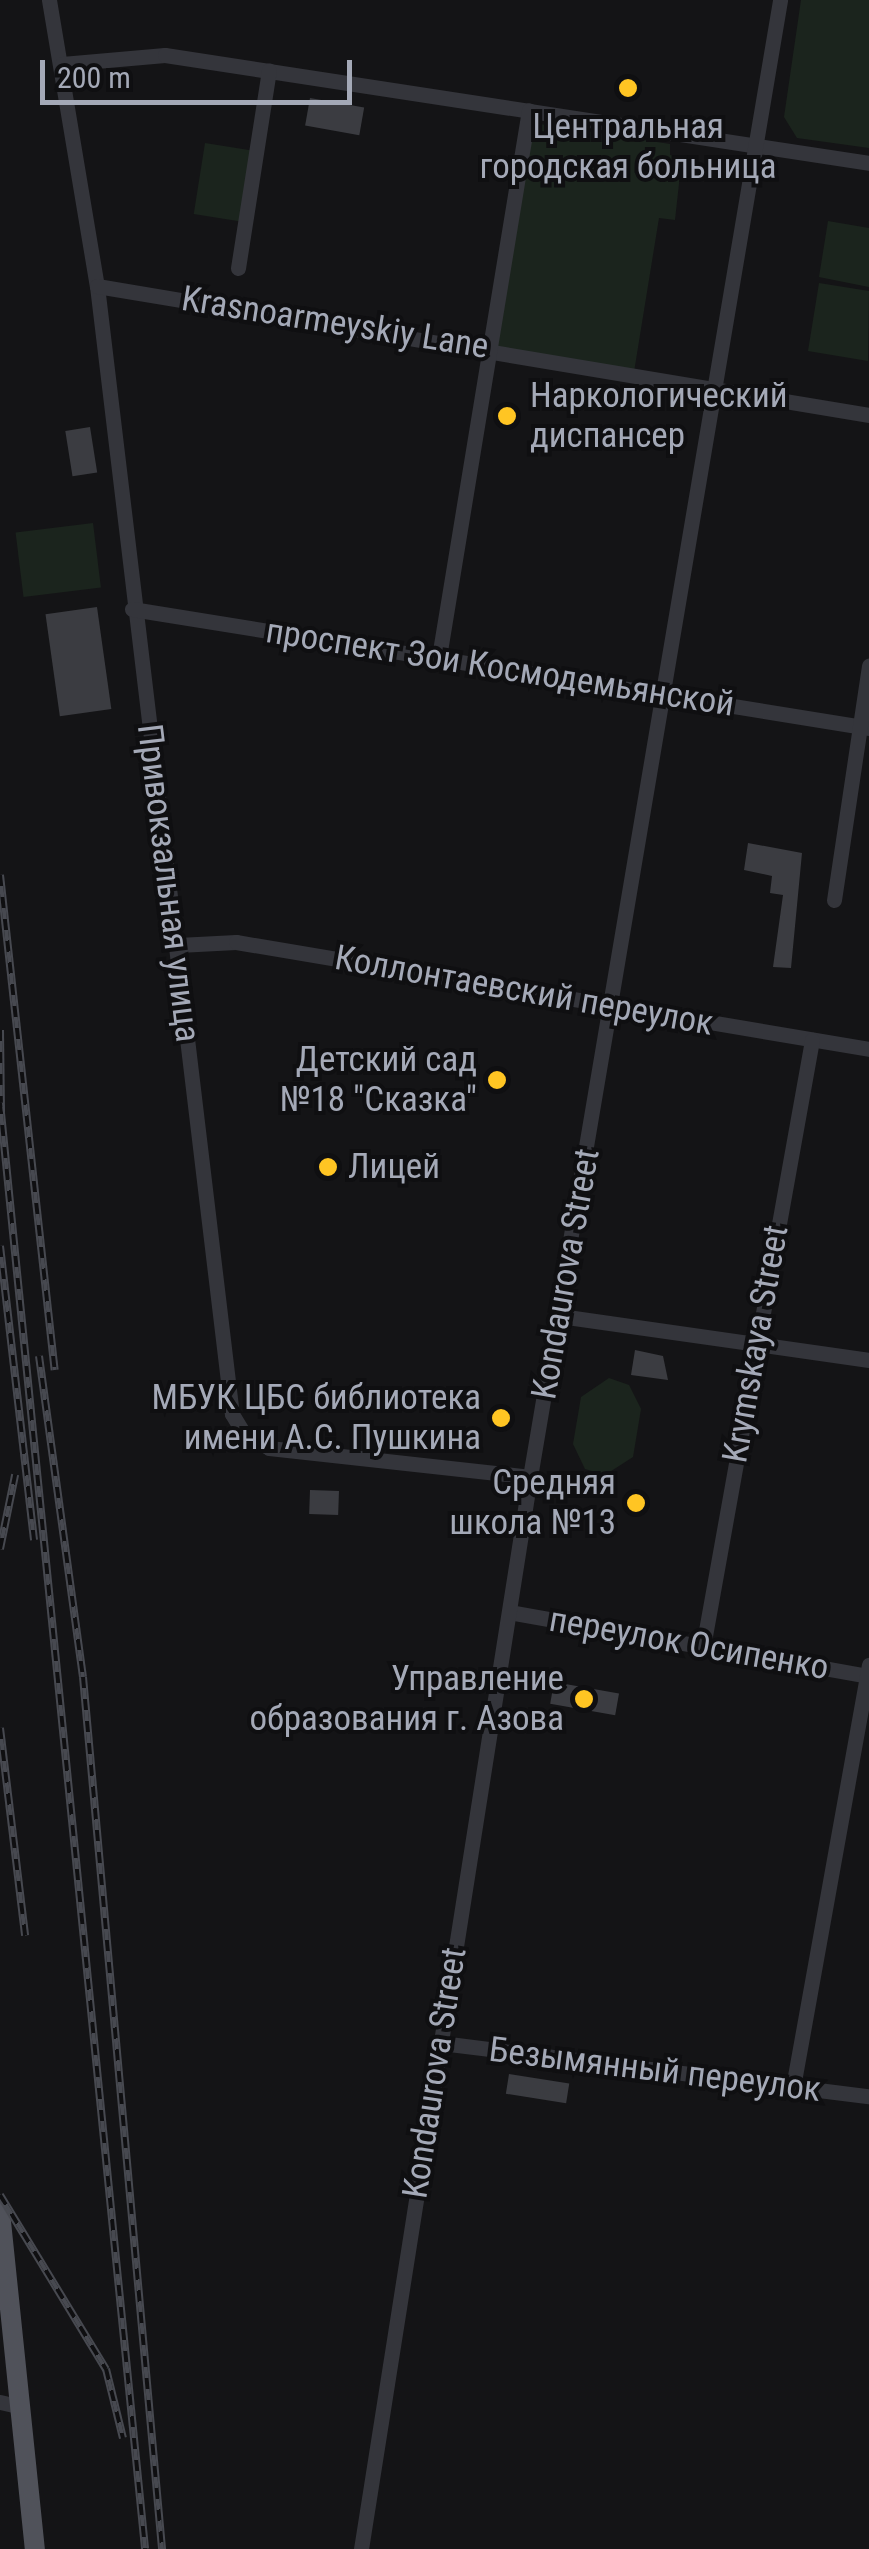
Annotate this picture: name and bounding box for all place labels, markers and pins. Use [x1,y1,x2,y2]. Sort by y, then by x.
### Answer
marker: Центральная городская больница [615,75,641,101]
place label: Центральная городская больница [480,106,776,188]
place label: Наркологический диспансер [530,375,788,457]
marker: Наркологический диспансер [494,403,520,429]
place label: Детский сад №18 "Сказка" [279,1039,477,1121]
marker: Детский сад №18 "Сказка" [486,1069,508,1091]
place label: Лицей [348,1146,440,1188]
marker: Лицей [317,1156,339,1178]
place label: МБУК ЦБС библиотека имени А.С. Пушкина [151,1377,481,1459]
marker: МБУК ЦБС библиотека имени А.С. Пушкина [490,1407,512,1429]
place label: Средняя школа №13 [449,1462,616,1544]
marker: Средняя школа №13 [625,1492,647,1514]
place label: Управление образования г. Азова [250,1658,564,1740]
marker: Управление образования г. Азова [573,1688,595,1710]

